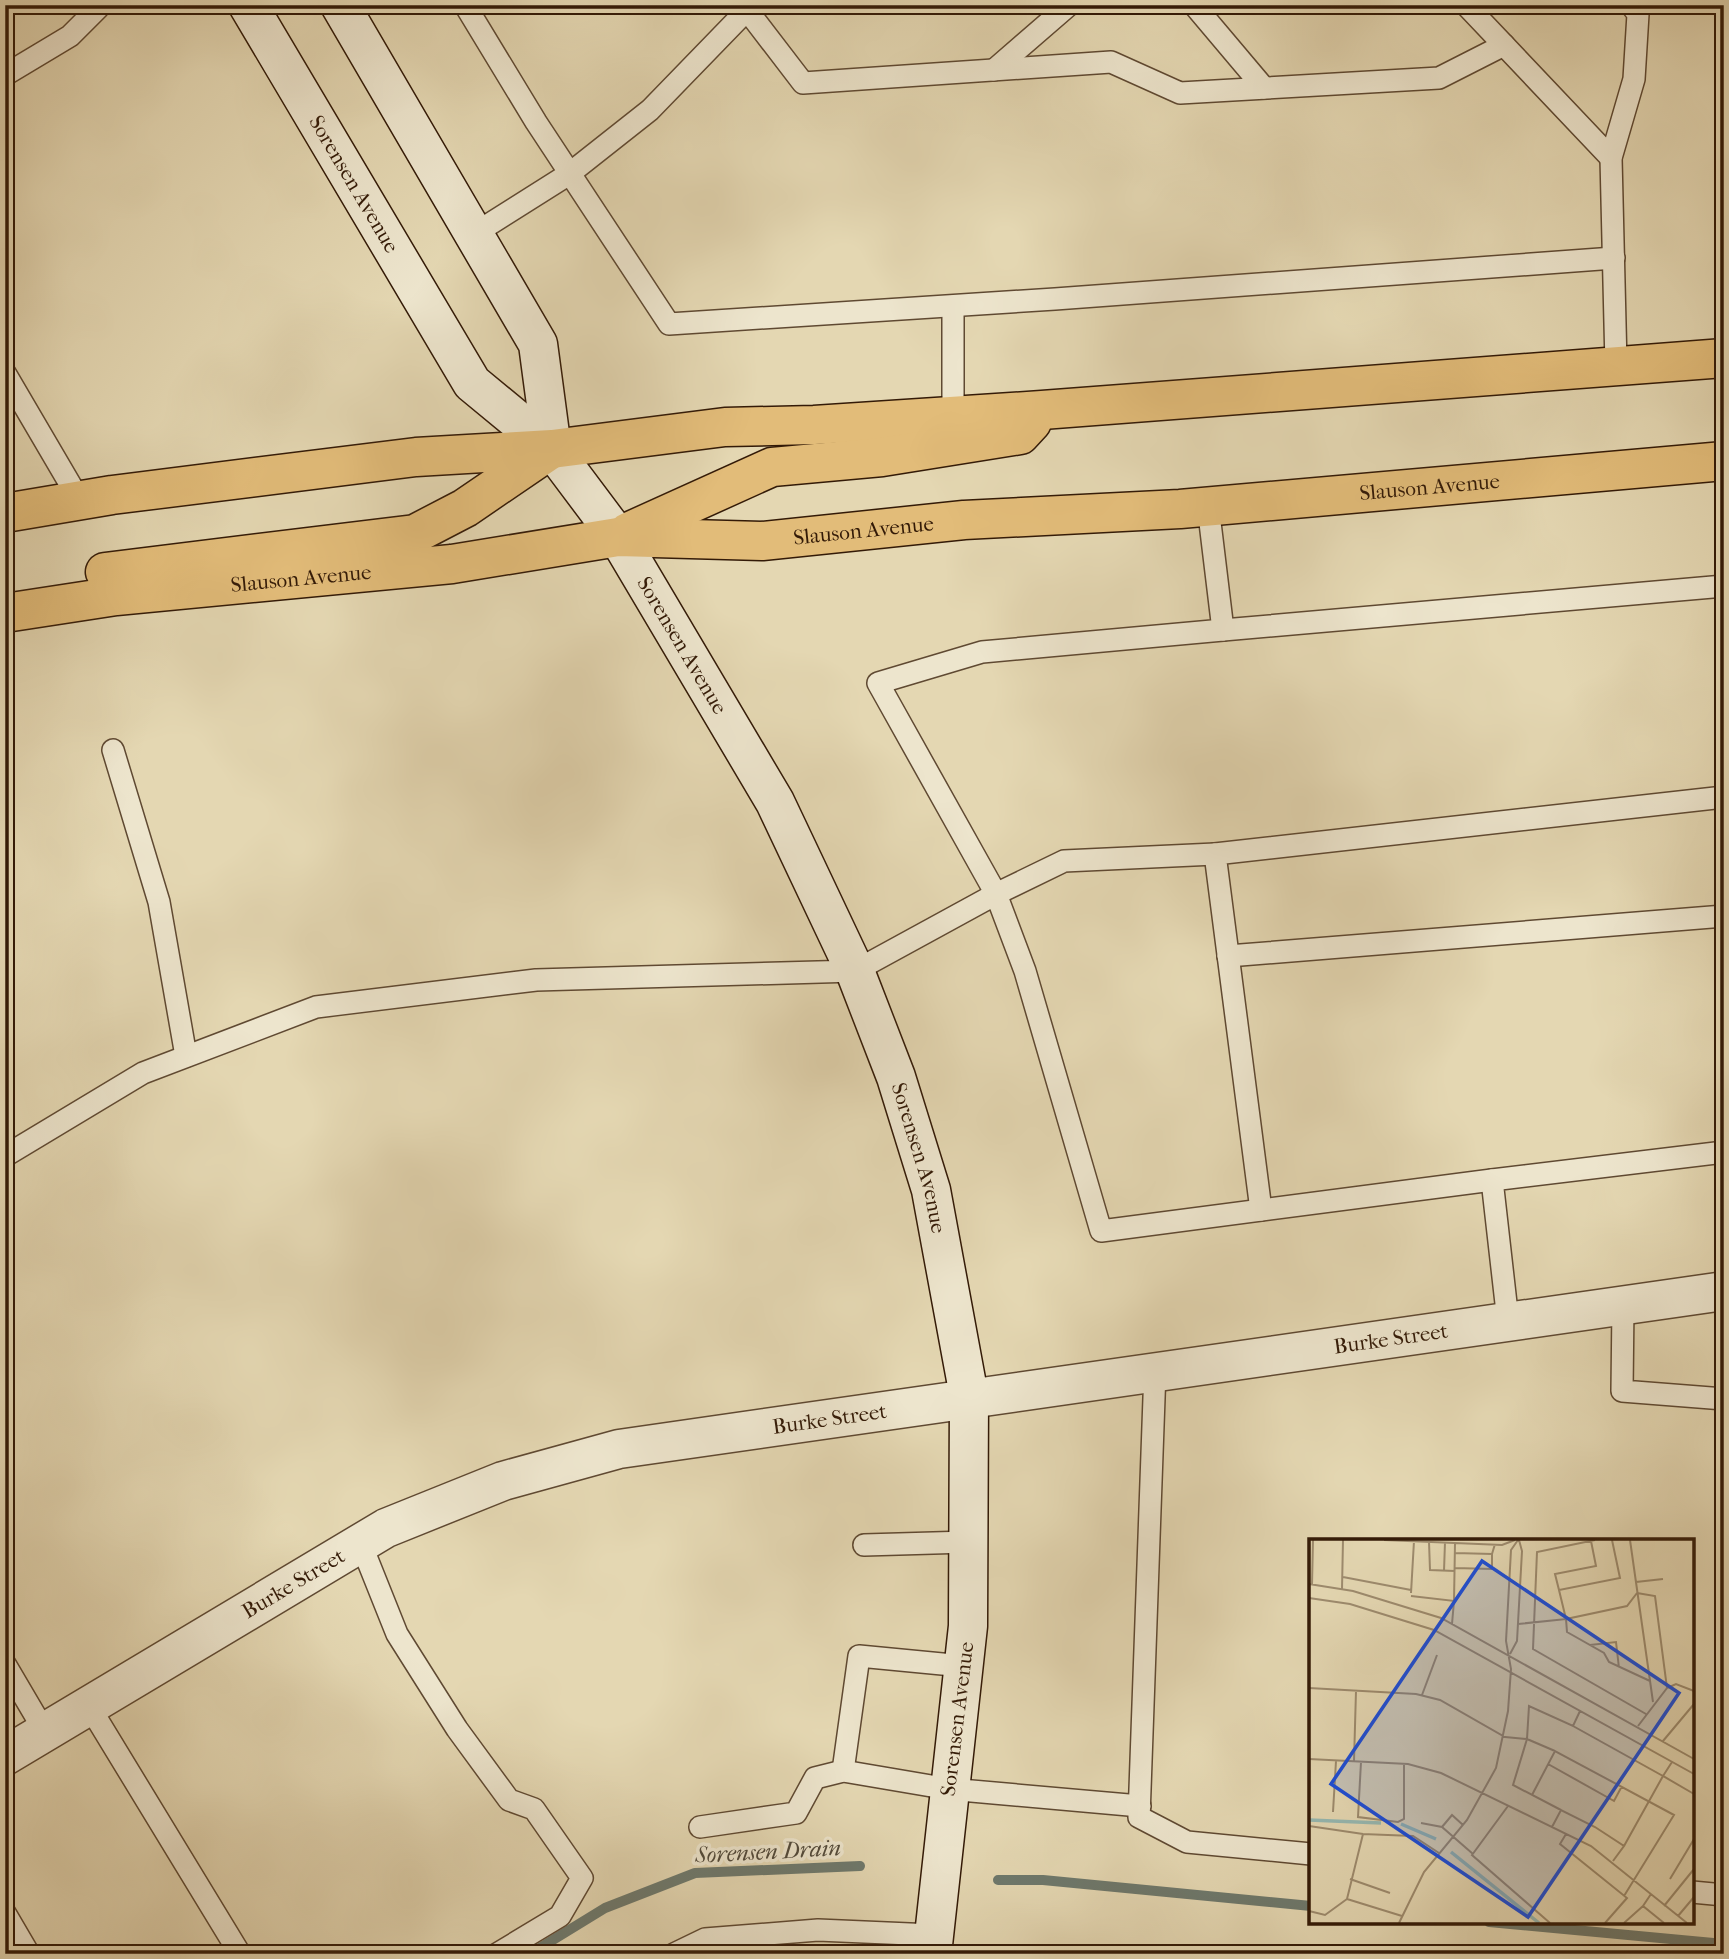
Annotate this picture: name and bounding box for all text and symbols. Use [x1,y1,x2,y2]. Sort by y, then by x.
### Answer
street label: Sorensen Avenue [304,111,404,257]
street label: Slauson Avenue [1358,469,1501,505]
street label: Slauson Avenue [792,511,935,550]
street label: Slauson Avenue [230,560,372,597]
street label: Sorensen Avenue [632,572,732,718]
street label: Sorensen Avenue [886,1080,951,1235]
street label: Burke Street [1332,1319,1450,1359]
street label: Burke Street [771,1399,889,1439]
inset map [1309,1539,1694,1924]
street label: Burke Street [238,1543,349,1623]
street label: Sorensen Avenue [936,1640,978,1798]
water label: Sorensen Drain [693,1834,842,1869]

